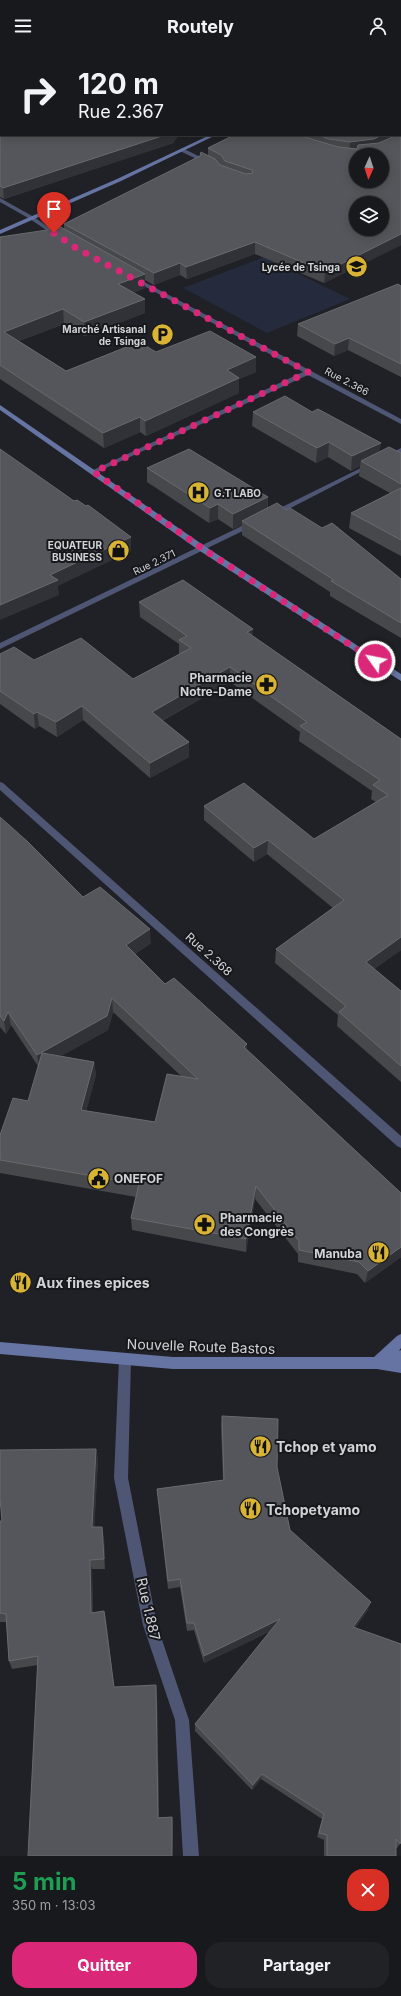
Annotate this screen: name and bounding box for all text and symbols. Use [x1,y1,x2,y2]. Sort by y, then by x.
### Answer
icon: menu [12,15,34,37]
icon: person [367,15,389,37]
text: Routely [167,16,234,37]
text: 120 m [78,67,159,101]
icon: right [12,68,64,120]
text: Rue 2.367 [78,101,164,122]
north arrow [349,148,389,188]
map controls [349,148,389,236]
pin [37,192,71,233]
button: layers [349,196,389,236]
icon: arrive [43,198,65,220]
school or university icon: Lycée de Tsinga [343,254,369,280]
place label: Lycée de Tsinga [262,261,340,274]
parking icon: Marché Artisanal de Tsinga [149,322,175,348]
place label: Marché Artisanal de Tsinga [62,323,146,348]
street label: Rue 2.366 [323,364,371,398]
hospital icon: G.T LABO [186,480,212,506]
place label: G.T LABO [214,487,261,499]
shop icon: EQUATEUR BUSINESS [105,538,131,564]
place label: EQUATEUR BUSINESS [48,539,102,563]
street label: Rue 2.371 [131,547,177,577]
position arrow [354,640,396,682]
place label: Pharmacie Notre-Dame [180,670,252,699]
pharmacy icon: Pharmacie Notre-Dame [254,671,280,697]
street label: Rue 2.368 [182,929,236,979]
public building icon: ONEFOF [85,1165,111,1191]
place label: ONEFOF [114,1171,163,1186]
place label: Pharmacie des Congrès [220,1210,294,1239]
pharmacy icon: Pharmacie des Congrès [192,1211,218,1237]
restaurant icon: Manuba [365,1240,391,1266]
place label: Manuba [314,1246,362,1261]
restaurant icon: Aux fines epices [8,1269,34,1295]
place label: Aux fines epices [36,1274,150,1291]
street label: Nouvelle Route Bastos [126,1335,276,1357]
restaurant icon: Tchop et yamo [247,1433,273,1459]
place label: Tchop et yamo [276,1438,377,1455]
restaurant icon: Tchopetyamo [237,1496,263,1522]
place label: Tchopetyamo [266,1501,361,1518]
street label: Rue 1.887 [134,1576,165,1642]
text: 5 min [12,1867,76,1896]
button: close [347,1869,389,1911]
text: 350 m · 13:03 [12,1897,96,1913]
button: Quitter [12,1942,197,1988]
button: Partager [205,1942,389,1988]

